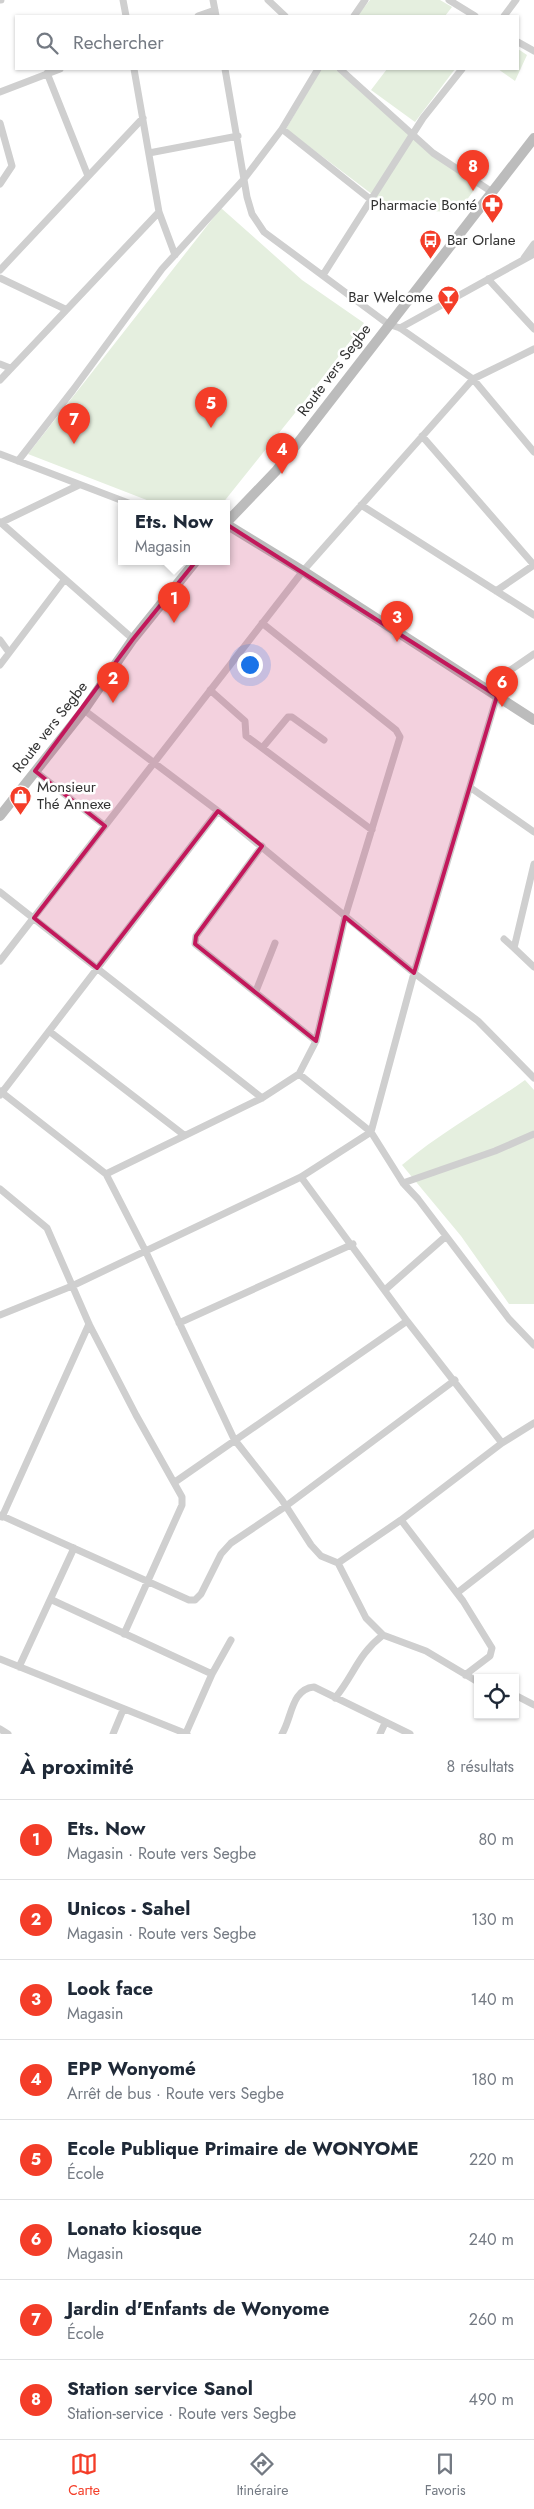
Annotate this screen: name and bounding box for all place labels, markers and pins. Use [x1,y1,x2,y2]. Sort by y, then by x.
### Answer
pin: 8 [457,150,489,191]
pharmacy icon: Pharmacie Bonté [481,193,505,224]
place label: Pharmacie Bonté [371,194,477,216]
bus stop icon: Bar Orlane [419,228,443,259]
place label: Bar Orlane [447,229,516,251]
bar icon: Bar Welcome [437,285,461,316]
place label: Bar Welcome [348,286,433,308]
pin: 5 [195,387,227,428]
pin: 7 [58,403,90,444]
pin: 4 [266,433,298,474]
pin: 1 [158,582,190,623]
pin: 3 [381,601,413,642]
pin: 2 [97,662,129,703]
pin: 6 [486,666,518,707]
place label: Monsieur Thé Annexe [37,776,111,815]
shop icon: Monsieur Thé Annexe [9,784,33,815]

